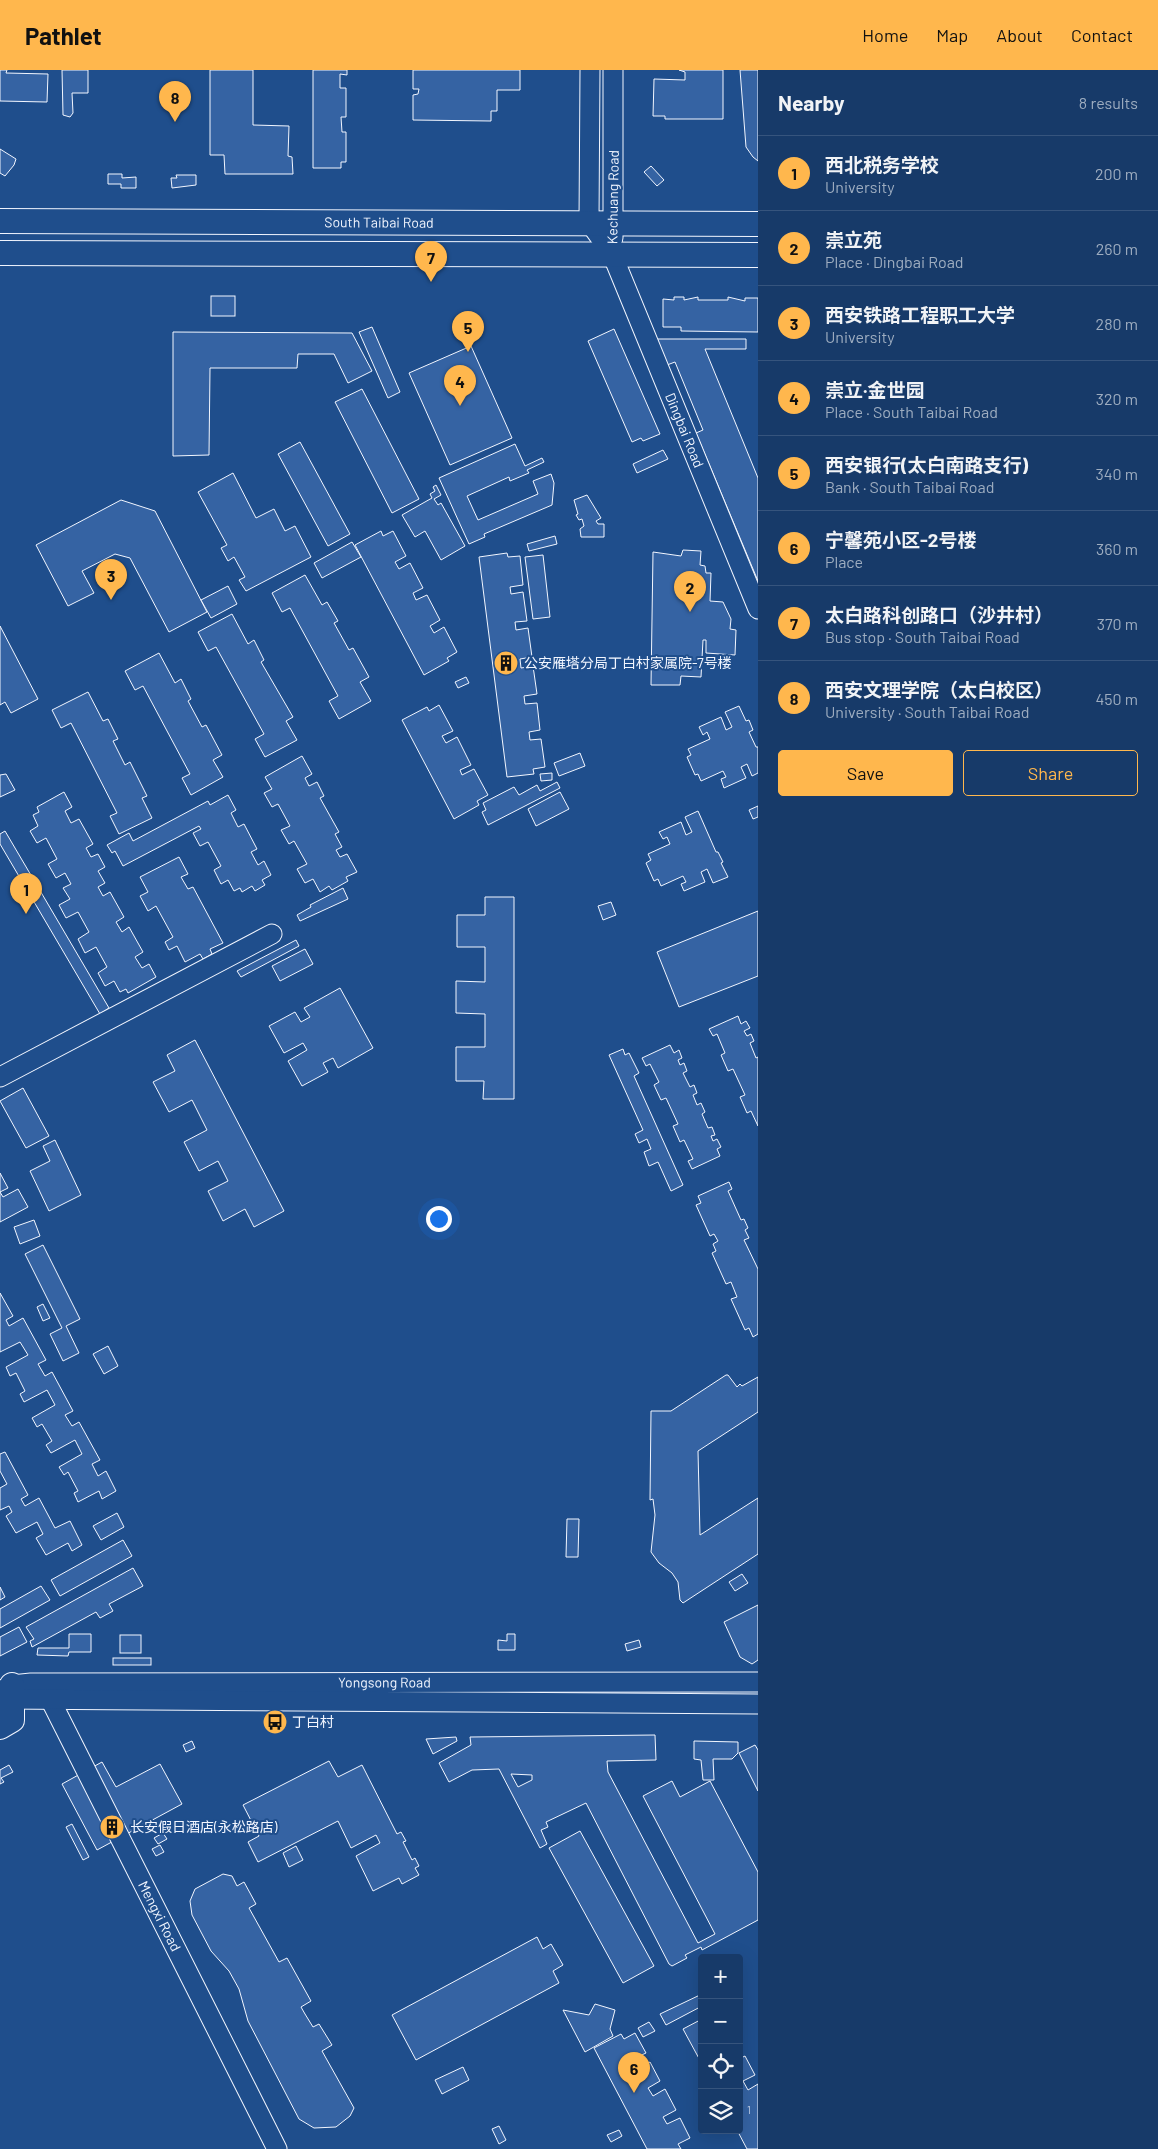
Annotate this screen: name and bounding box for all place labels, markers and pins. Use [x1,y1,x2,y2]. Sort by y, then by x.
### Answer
pin: 8 [159,81,191,122]
pin: 7 [415,241,447,282]
pin: 5 [452,311,484,352]
pin: 4 [444,365,476,406]
pin: 3 [95,559,127,600]
pin: 2 [674,571,706,612]
building icon: 公安雁塔分局丁白村家属院-7号楼 [493,650,519,676]
place label: 公安雁塔分局丁白村家属院-7号楼 [524,654,732,671]
pin: 1 [10,873,42,914]
bus stop icon: 丁白村 [262,1709,288,1735]
place label: 丁白村 [292,1713,334,1730]
building icon: 长安假日酒店(永松路店) [99,1814,125,1840]
place label: 长安假日酒店(永松路店) [130,1818,278,1835]
pin: 6 [618,2052,650,2093]

